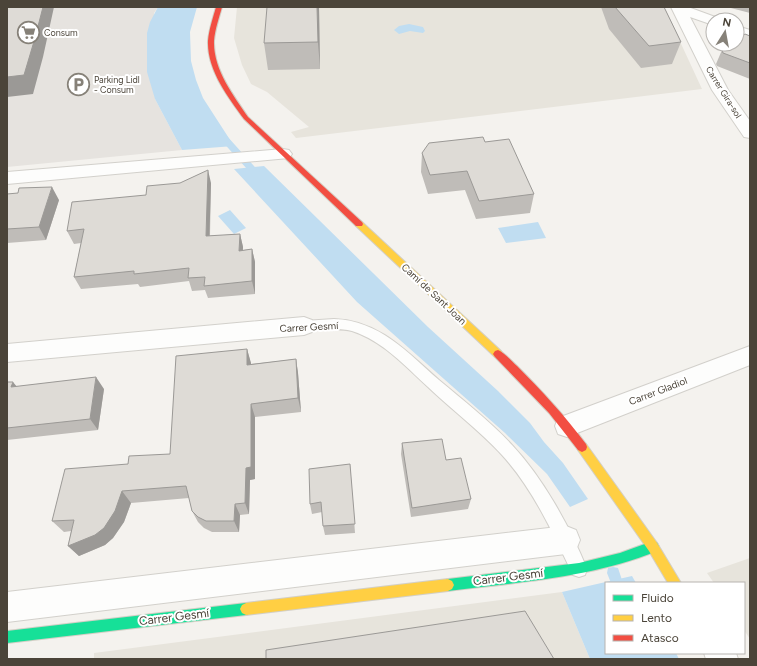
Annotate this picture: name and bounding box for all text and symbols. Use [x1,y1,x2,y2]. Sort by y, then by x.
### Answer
north arrow [705,12,745,52]
text: N [721,15,732,30]
supermarket icon: Consum [15,19,41,45]
place label: Consum [44,27,78,38]
street label: Carrer Gira-sol [704,64,744,120]
parking icon: Parking Lidl - Consum [66,71,92,97]
place label: Parking Lidl - Consum [94,74,140,95]
street label: Camí de Sant Joan [399,261,469,328]
street label: Carrer Gesmí [279,319,339,335]
street label: Carrer Gladiol [627,374,689,408]
street label: Carrer Gesmí [472,566,545,588]
legend [605,582,745,654]
text: Fluido [641,591,674,605]
street label: Carrer Gesmí [138,606,211,628]
text: Lento [641,611,672,625]
text: Atasco [641,631,679,645]

